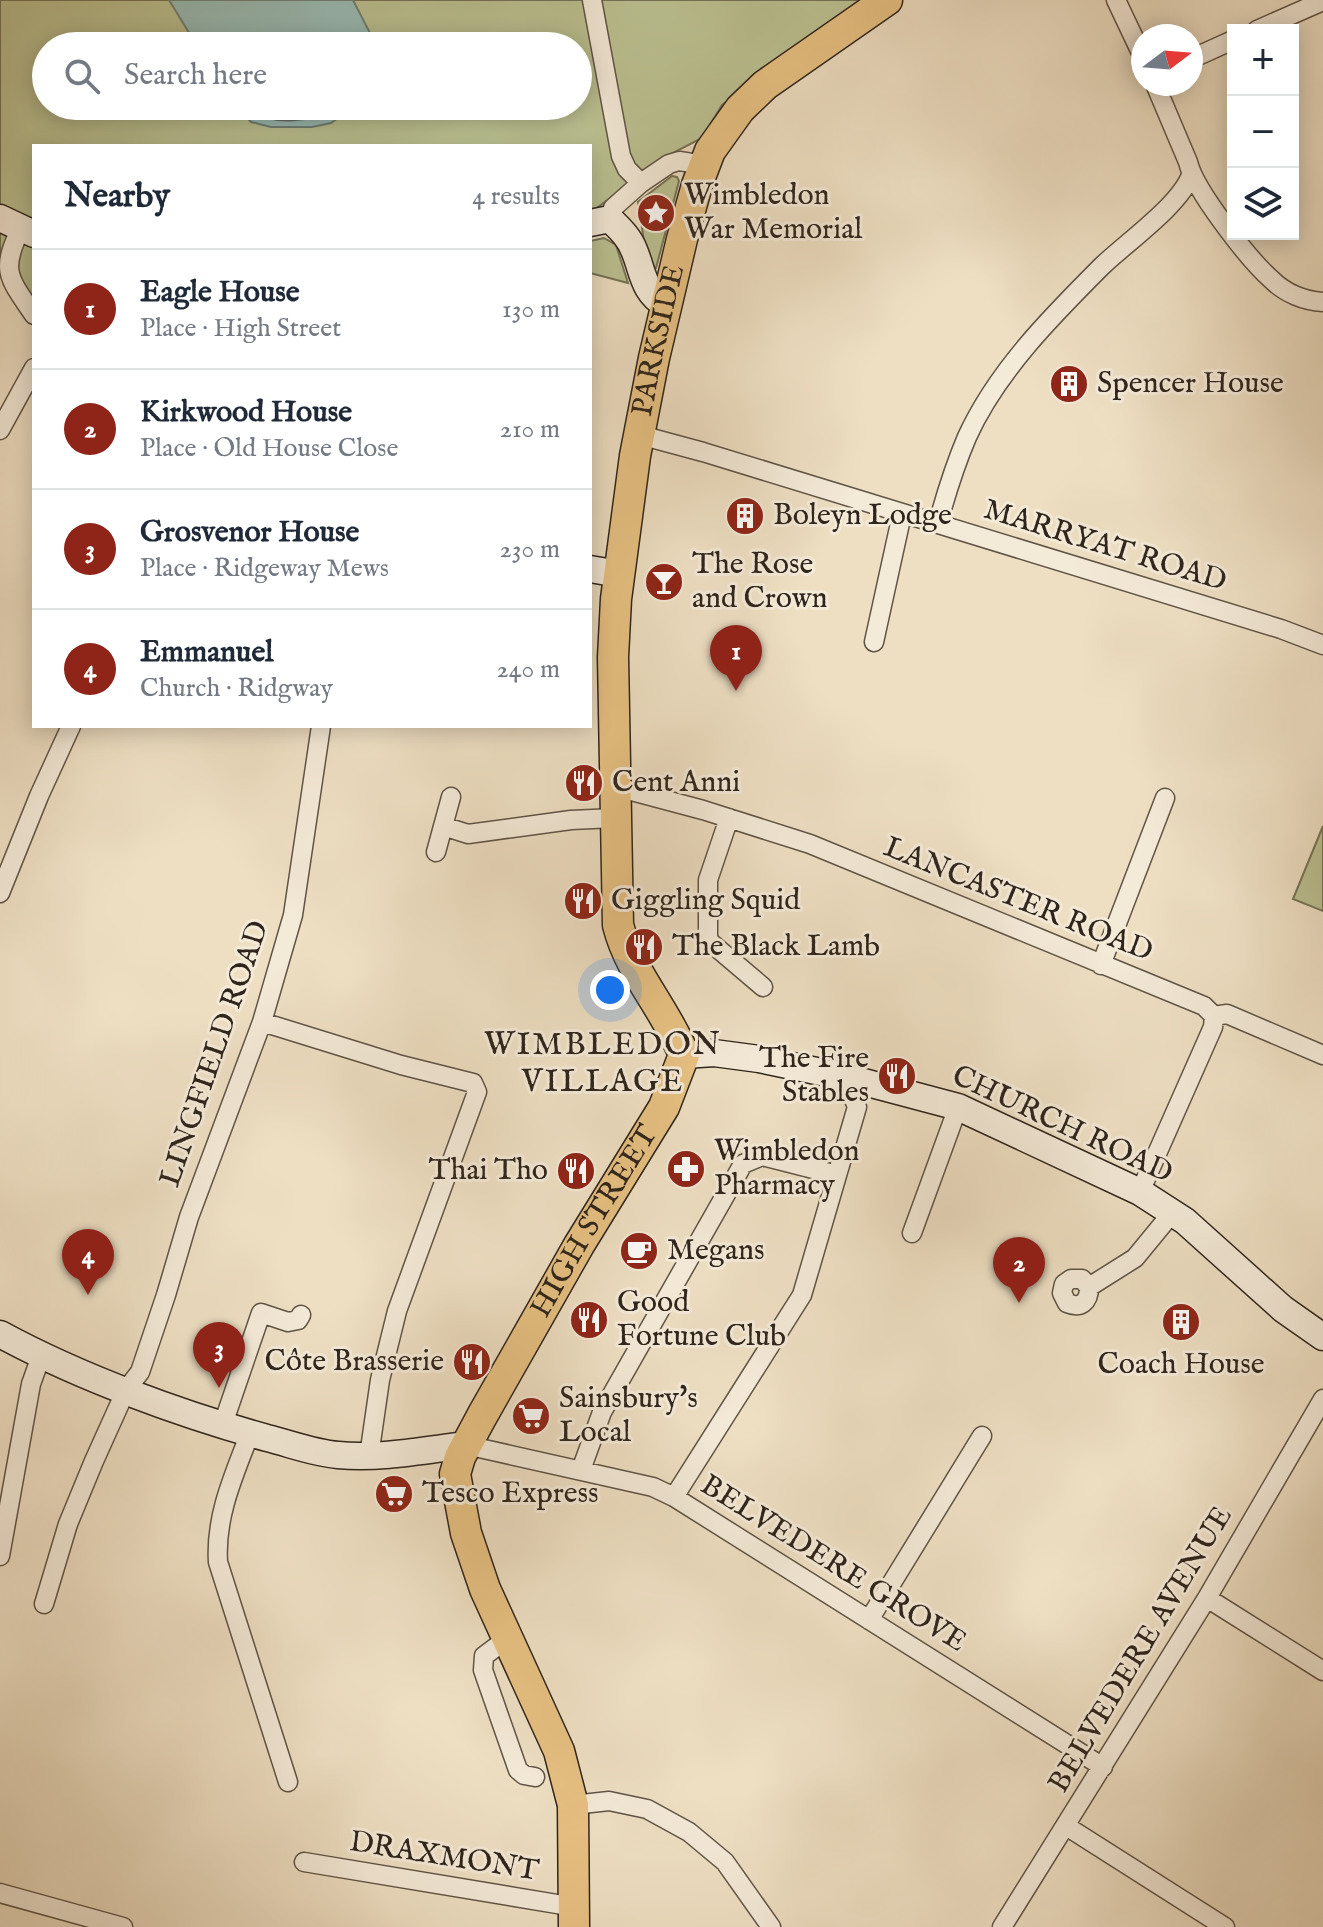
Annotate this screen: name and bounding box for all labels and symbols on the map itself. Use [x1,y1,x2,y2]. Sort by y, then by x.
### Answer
north arrow [1131,24,1203,96]
place label: Wimbledon War Memorial [684,177,863,249]
place icon: Wimbledon War Memorial [635,192,677,234]
street label: PARKSIDE [624,261,694,420]
building icon: Spencer House [1048,363,1090,405]
place label: Spencer House [1097,365,1284,403]
street label: MARRYAT ROAD [979,491,1231,601]
building icon: Boleyn Lodge [724,495,766,537]
place label: Boleyn Lodge [773,497,952,535]
place label: The Rose and Crown [692,546,827,618]
bar icon: The Rose and Crown [643,561,685,603]
pin: 1 [710,625,762,691]
restaurant icon: Cent Anni [563,762,605,804]
place label: Cent Anni [612,764,740,802]
street label: LANCASTER ROAD [878,829,1158,971]
restaurant icon: Giggling Squid [562,880,604,922]
place label: Giggling Squid [611,882,801,920]
street label: LINGFIELD ROAD [152,916,278,1192]
restaurant icon: The Black Lamb [623,926,665,968]
place label: The Black Lamb [672,928,880,966]
your location [590,970,630,1010]
district label: WIMBLEDON VILLAGE [484,1025,722,1103]
place label: The Fire Stables [759,1040,869,1112]
restaurant icon: The Fire Stables [876,1055,918,1097]
street label: CHURCH ROAD [946,1057,1178,1193]
street label: HIGH STREET [523,1118,667,1325]
place label: Wimbledon Pharmacy [714,1133,860,1205]
pharmacy icon: Wimbledon Pharmacy [665,1148,707,1190]
restaurant icon: Thai Tho [555,1150,597,1192]
place label: Thai Tho [429,1152,548,1190]
pin: 4 [62,1229,114,1295]
cafe icon: Megans [618,1230,660,1272]
place label: Megans [667,1232,765,1270]
pin: 2 [993,1237,1045,1303]
place label: Good Fortune Club [617,1284,786,1356]
restaurant icon: Good Fortune Club [568,1299,610,1341]
building icon: Coach House [1160,1301,1202,1343]
pin: 3 [193,1322,245,1388]
restaurant icon: Côte Brasserie [451,1341,493,1383]
place label: Côte Brasserie [264,1343,444,1381]
place label: Coach House [1097,1346,1265,1384]
place label: Sainsbury's Local [559,1380,698,1452]
supermarket icon: Sainsbury's Local [510,1395,552,1437]
street label: BELVEDERE GROVE [693,1467,973,1661]
supermarket icon: Tesco Express [373,1473,415,1515]
place label: Tesco Express [422,1475,599,1513]
street label: BELVEDERE AVENUE [1040,1500,1242,1800]
street label: DRAXMONT [347,1823,541,1891]

